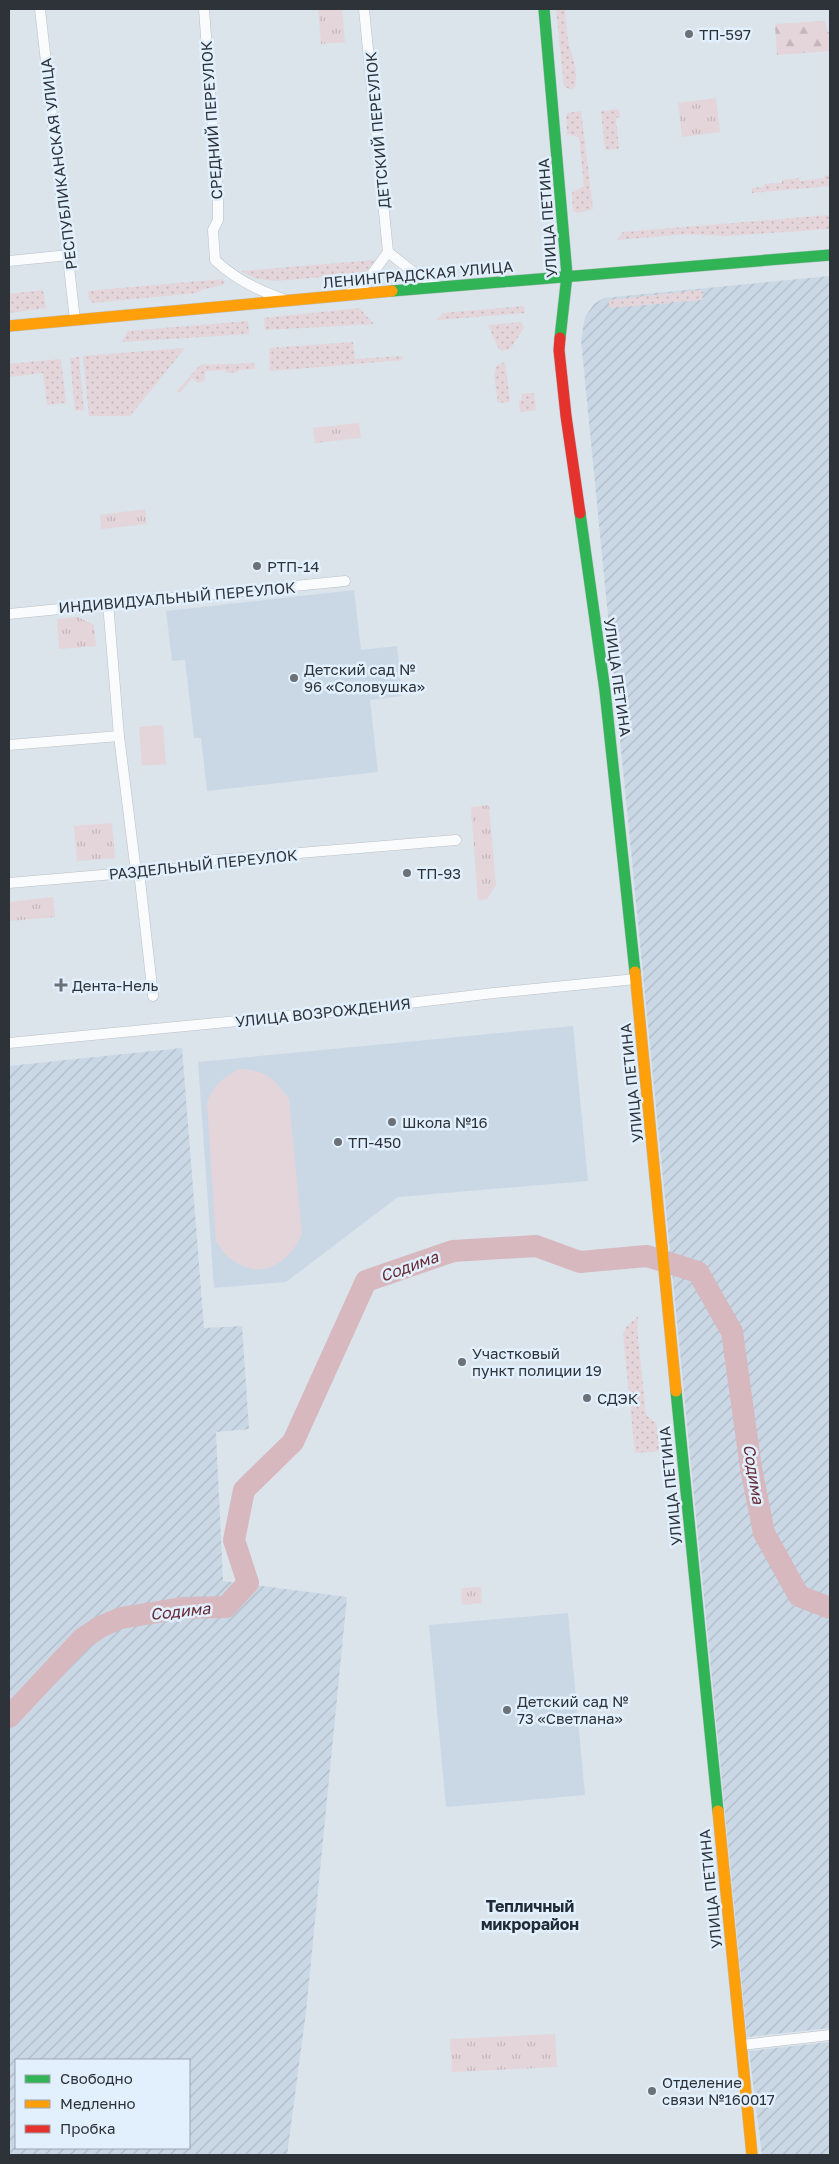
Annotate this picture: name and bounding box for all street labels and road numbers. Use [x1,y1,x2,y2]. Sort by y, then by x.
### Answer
street label: СРЕДНИЙ ПЕРЕУЛОК [196,40,226,200]
street label: ДЕТСКИЙ ПЕРЕУЛОК [361,50,393,209]
street label: РЕСПУБЛИКАНСКАЯ УЛИЦА [36,57,80,271]
street label: УЛИЦА ПЕТИНА [534,158,560,278]
street label: ЛЕНИНГРАДСКАЯ УЛИЦА [322,257,514,291]
street label: ИНДИВИДУАЛЬНЫЙ ПЕРЕУЛОК [58,578,297,616]
street label: УЛИЦА ПЕТИНА [601,616,635,738]
street label: РАЗДЕЛЬНЫЙ ПЕРЕУЛОК [108,845,299,883]
street label: УЛИЦА ВОЗРОЖДЕНИЯ [234,994,412,1030]
street label: УЛИЦА ПЕТИНА [616,1023,646,1143]
street label: УЛИЦА ПЕТИНА [655,1426,685,1546]
street label: УЛИЦА ПЕТИНА [695,1829,725,1949]

